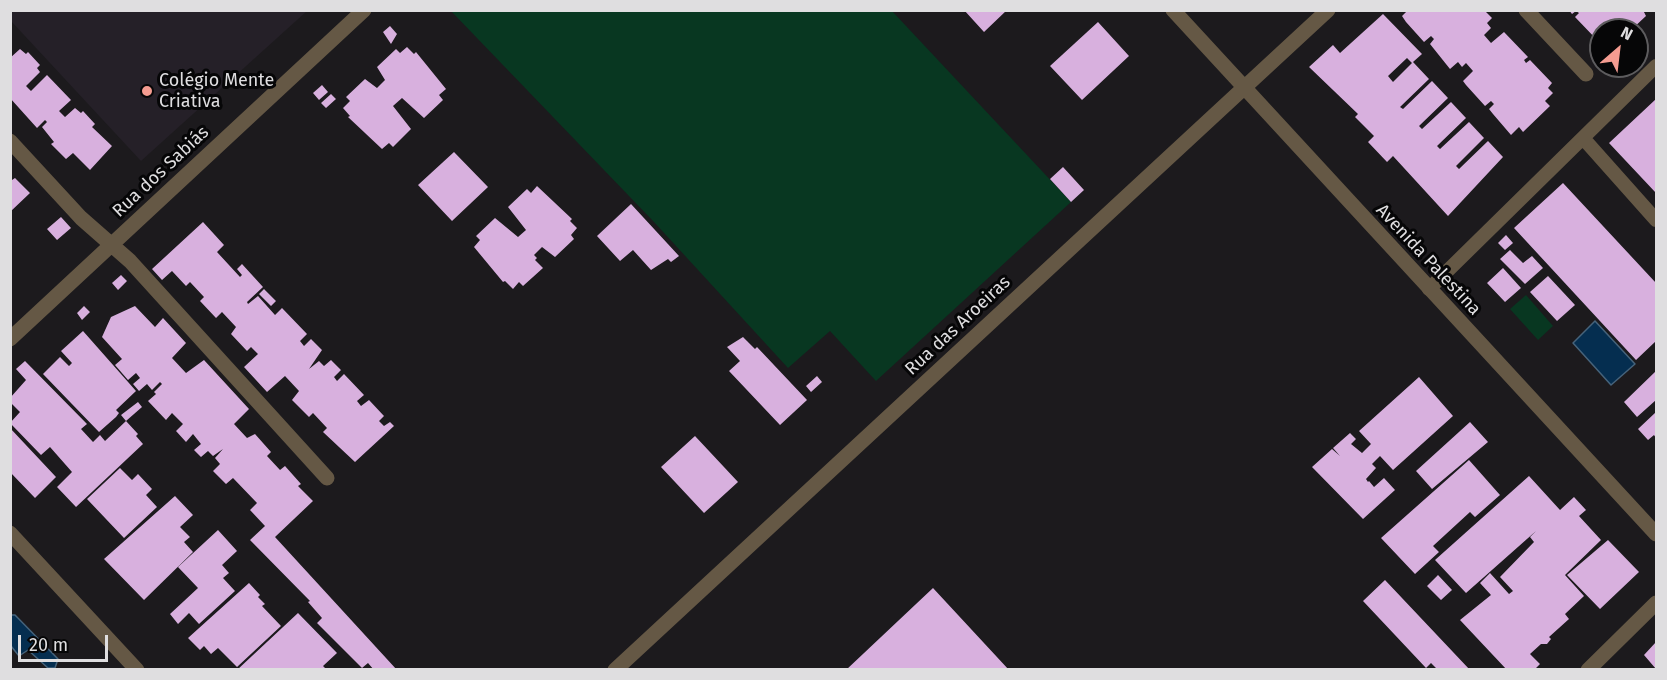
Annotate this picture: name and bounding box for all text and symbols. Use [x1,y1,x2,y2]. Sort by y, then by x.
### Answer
north arrow [1589,18,1649,78]
text: N [1618,23,1636,44]
place label: Colégio Mente Criativa [159,70,274,112]
marker: Colégio Mente Criativa [140,84,154,98]
street label: Rua dos Sabiás [108,122,214,222]
street label: Avenida Palestina [1371,200,1485,320]
street label: Rua das Aroeiras [901,272,1015,380]
scale bar [21,623,111,661]
text: 20 m [29,634,68,656]

